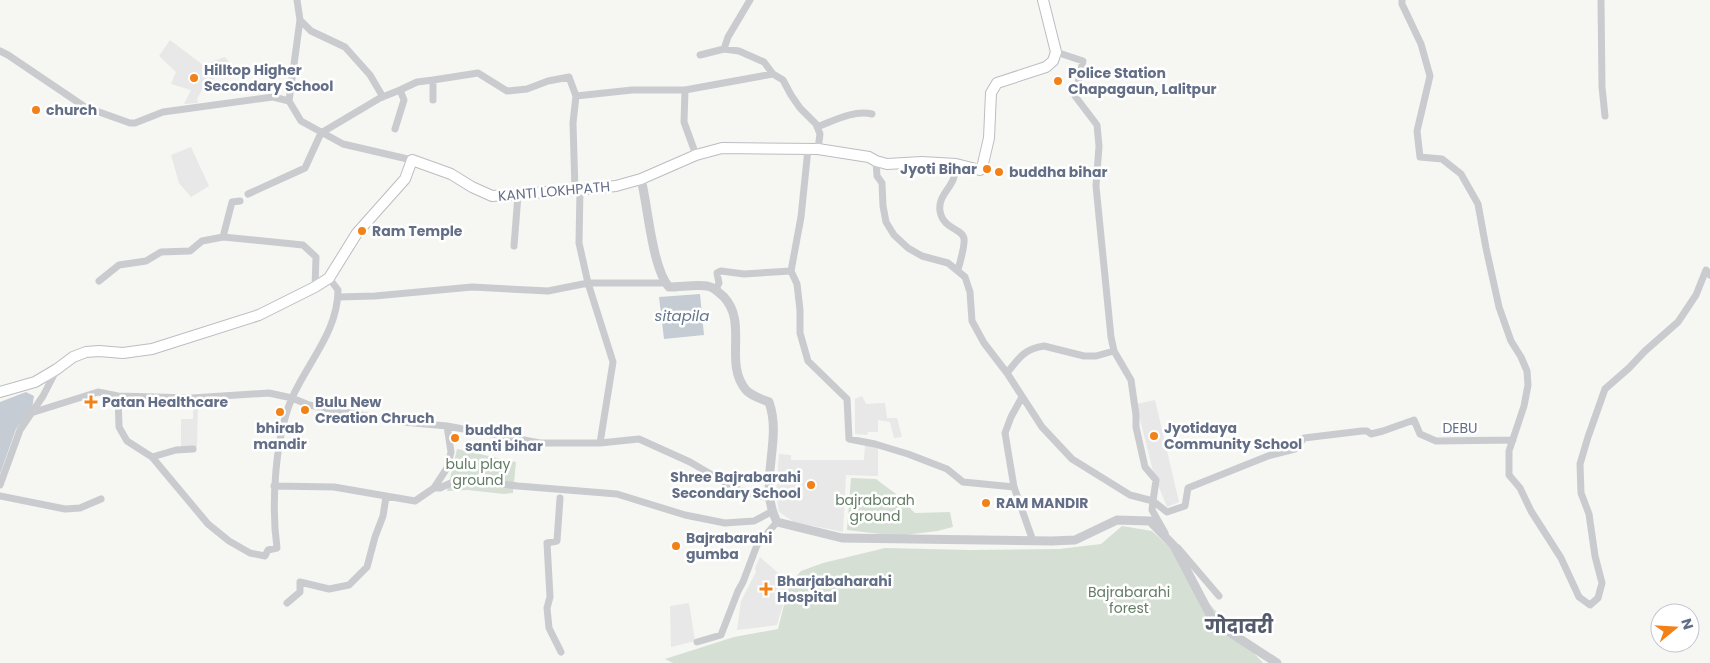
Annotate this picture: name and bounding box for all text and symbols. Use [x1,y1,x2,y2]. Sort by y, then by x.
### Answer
place label: Hilltop Higher Secondary School [204,60,333,96]
place label: Police Station Chapagaun, Lalitpur [1068,63,1217,99]
marker: Hilltop Higher Secondary School [188,72,200,84]
marker: Police Station Chapagaun, Lalitpur [1052,75,1064,87]
place label: church [46,100,97,120]
marker: church [30,104,42,116]
place label: Jyoti Bihar [900,159,977,179]
place label: buddha bihar [1009,162,1107,182]
marker: Jyoti Bihar [981,163,993,175]
marker: buddha bihar [993,166,1005,178]
street label: KANTI LOKHPATH [497,176,611,206]
place label: Ram Temple [372,221,463,241]
marker: Ram Temple [356,225,368,237]
water label: sitapila [655,305,709,326]
place label: Patan Healthcare [102,392,228,412]
place label: Bulu New Creation Chruch [315,392,434,428]
marker: Patan Healthcare [84,395,98,409]
marker: Bulu New Creation Chruch [299,404,311,416]
marker: bhirab mandir [274,406,286,418]
place label: bhirab mandir [253,418,307,454]
place label: Jyotidaya Community School [1164,418,1302,454]
street label: DEBU [1442,418,1478,438]
place label: buddha santi bihar [465,420,543,456]
marker: Jyotidaya Community School [1148,430,1160,442]
marker: buddha santi bihar [449,432,461,444]
park label: bulu play ground [446,454,511,490]
place label: Shree Bajrabarahi Secondary School [670,467,801,503]
marker: Shree Bajrabarahi Secondary School [805,479,817,491]
park label: bajrabarah ground [835,490,915,526]
place label: RAM MANDIR [996,493,1088,513]
marker: RAM MANDIR [980,497,992,509]
place label: Bajrabarahi gumba [686,528,772,564]
marker: Bajrabarahi gumba [670,540,682,552]
place label: Bharjabaharahi Hospital [777,571,892,607]
marker: Bharjabaharahi Hospital [759,582,773,596]
park label: Bajrabarahi forest [1088,582,1170,618]
north arrow [1650,603,1700,653]
district label: गोदावरी [1204,613,1274,640]
text: N [1676,616,1699,632]

